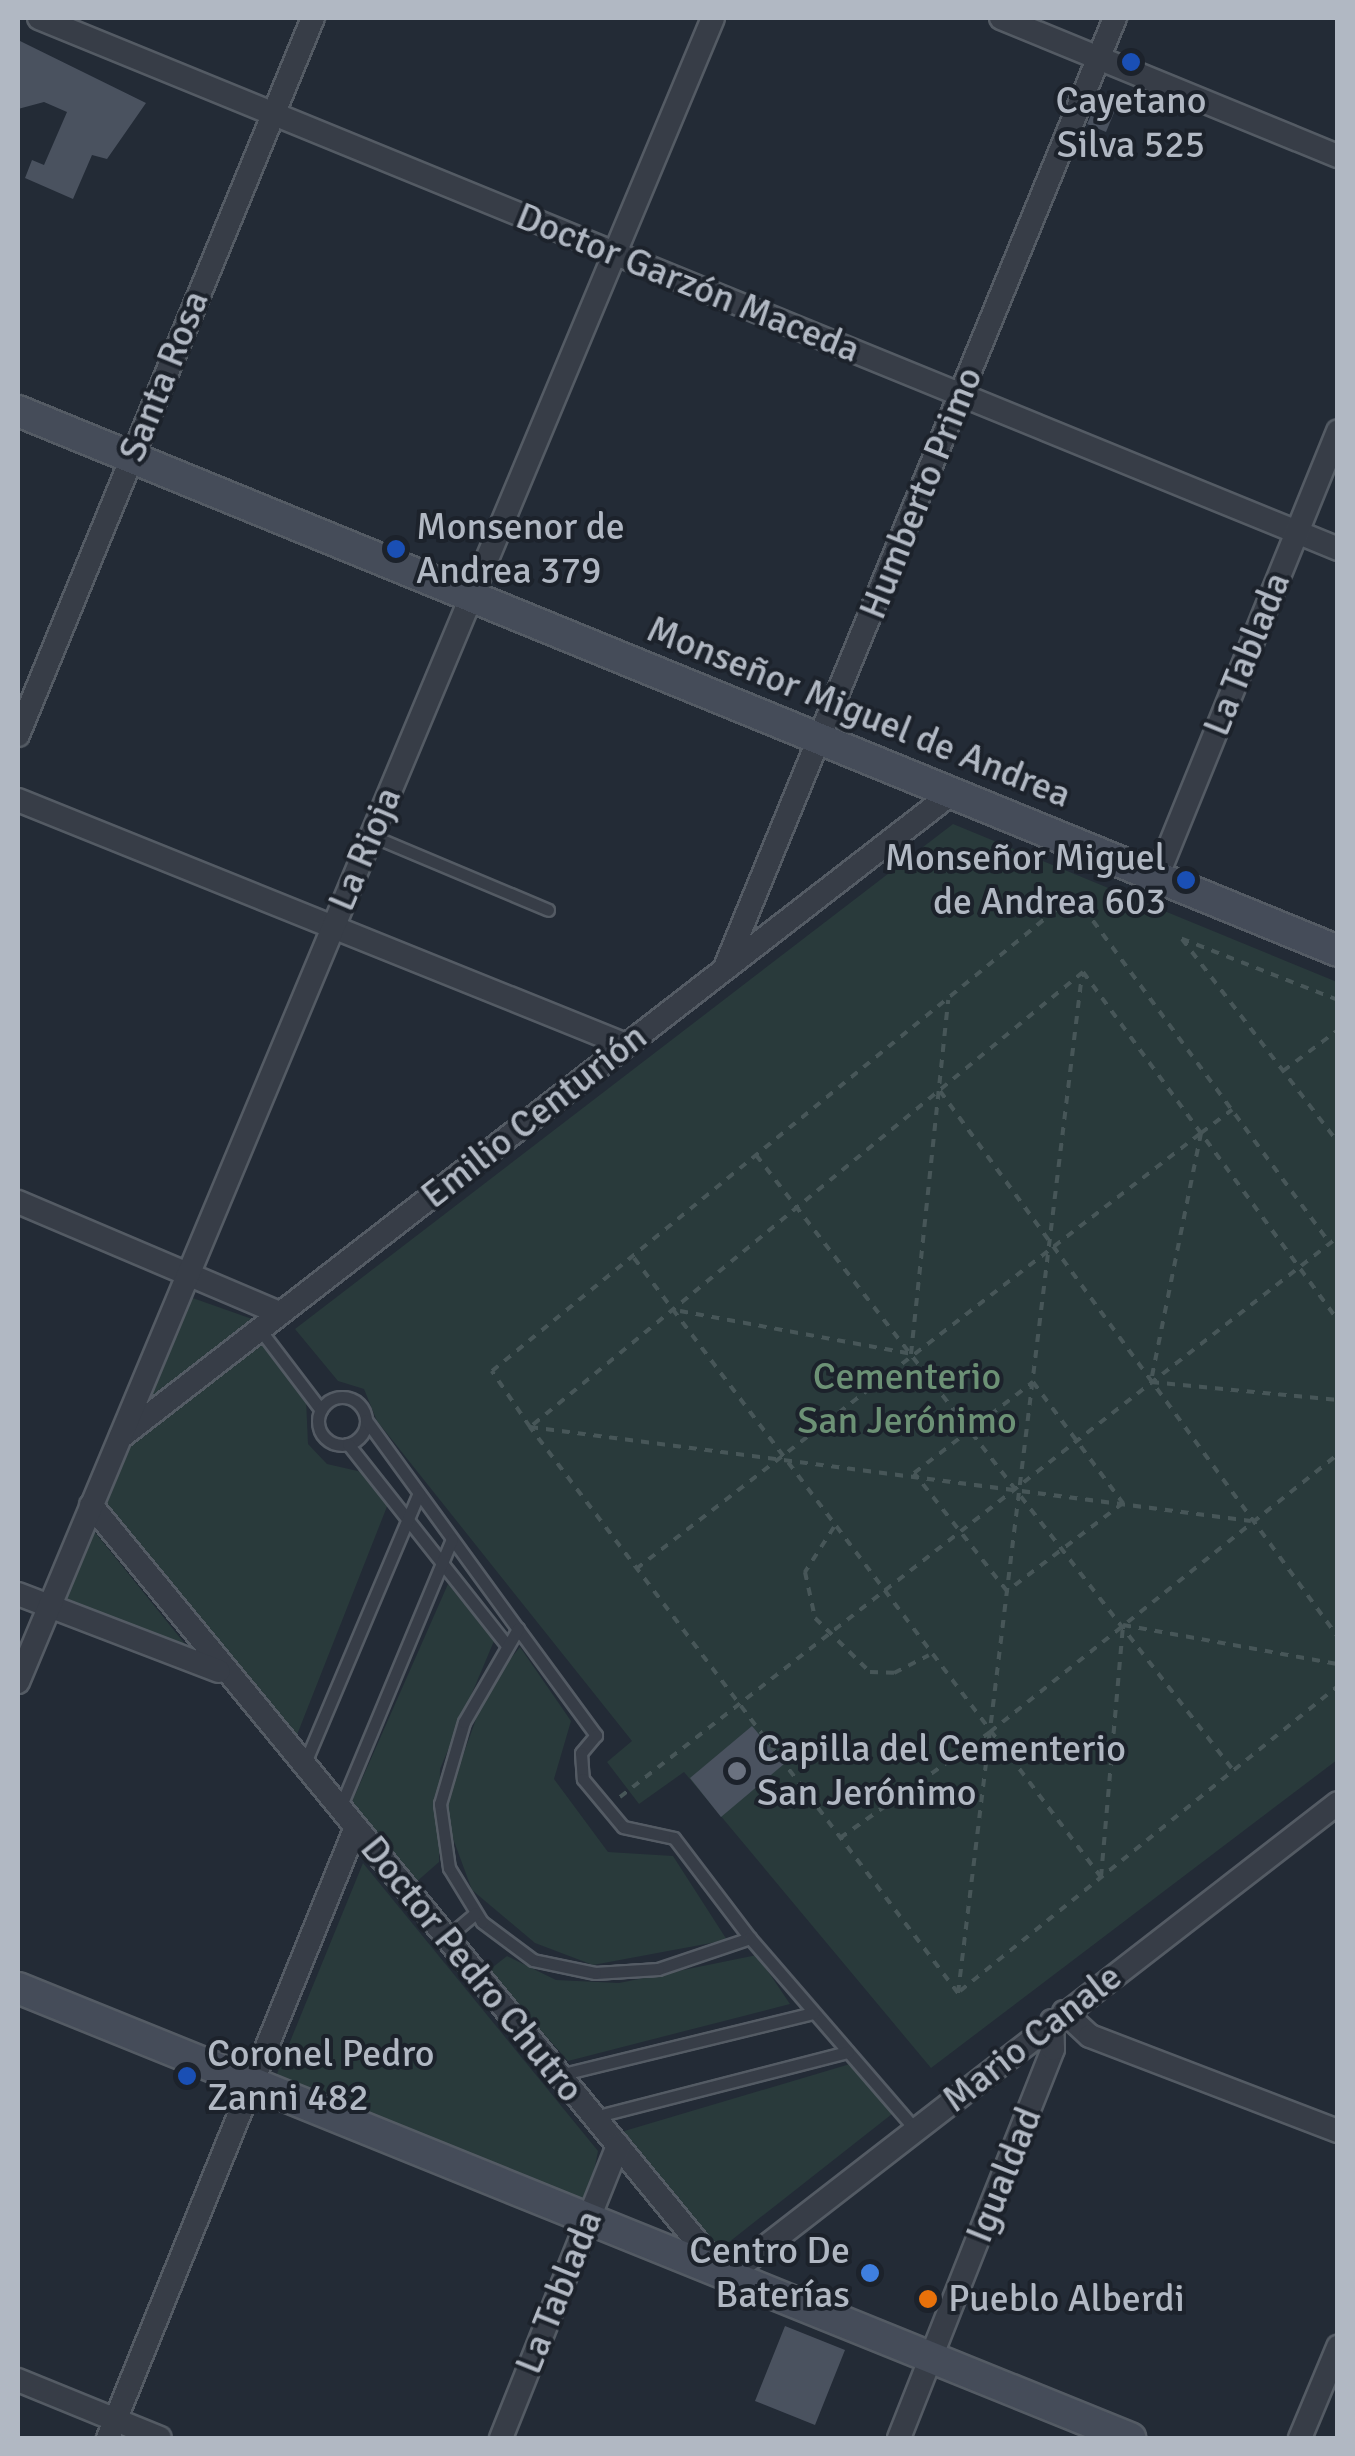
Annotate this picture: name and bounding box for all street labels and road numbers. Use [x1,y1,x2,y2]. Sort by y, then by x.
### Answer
street label: Doctor Garzón Maceda [510,193,866,373]
street label: Santa Rosa [109,284,219,468]
street label: Humberto Primo [850,360,992,626]
street label: La Tablada [1194,566,1300,742]
street label: Monseñor Miguel de Andrea [640,606,1078,818]
street label: La Rioja [319,780,411,918]
street label: Emilio Centurión [412,1014,656,1218]
street label: Doctor Pedro Chutro [351,1827,593,2111]
street label: Mario Canale [933,1954,1131,2122]
street label: Igualdad [956,2101,1052,2249]
street label: La Tablada [506,2204,612,2380]

